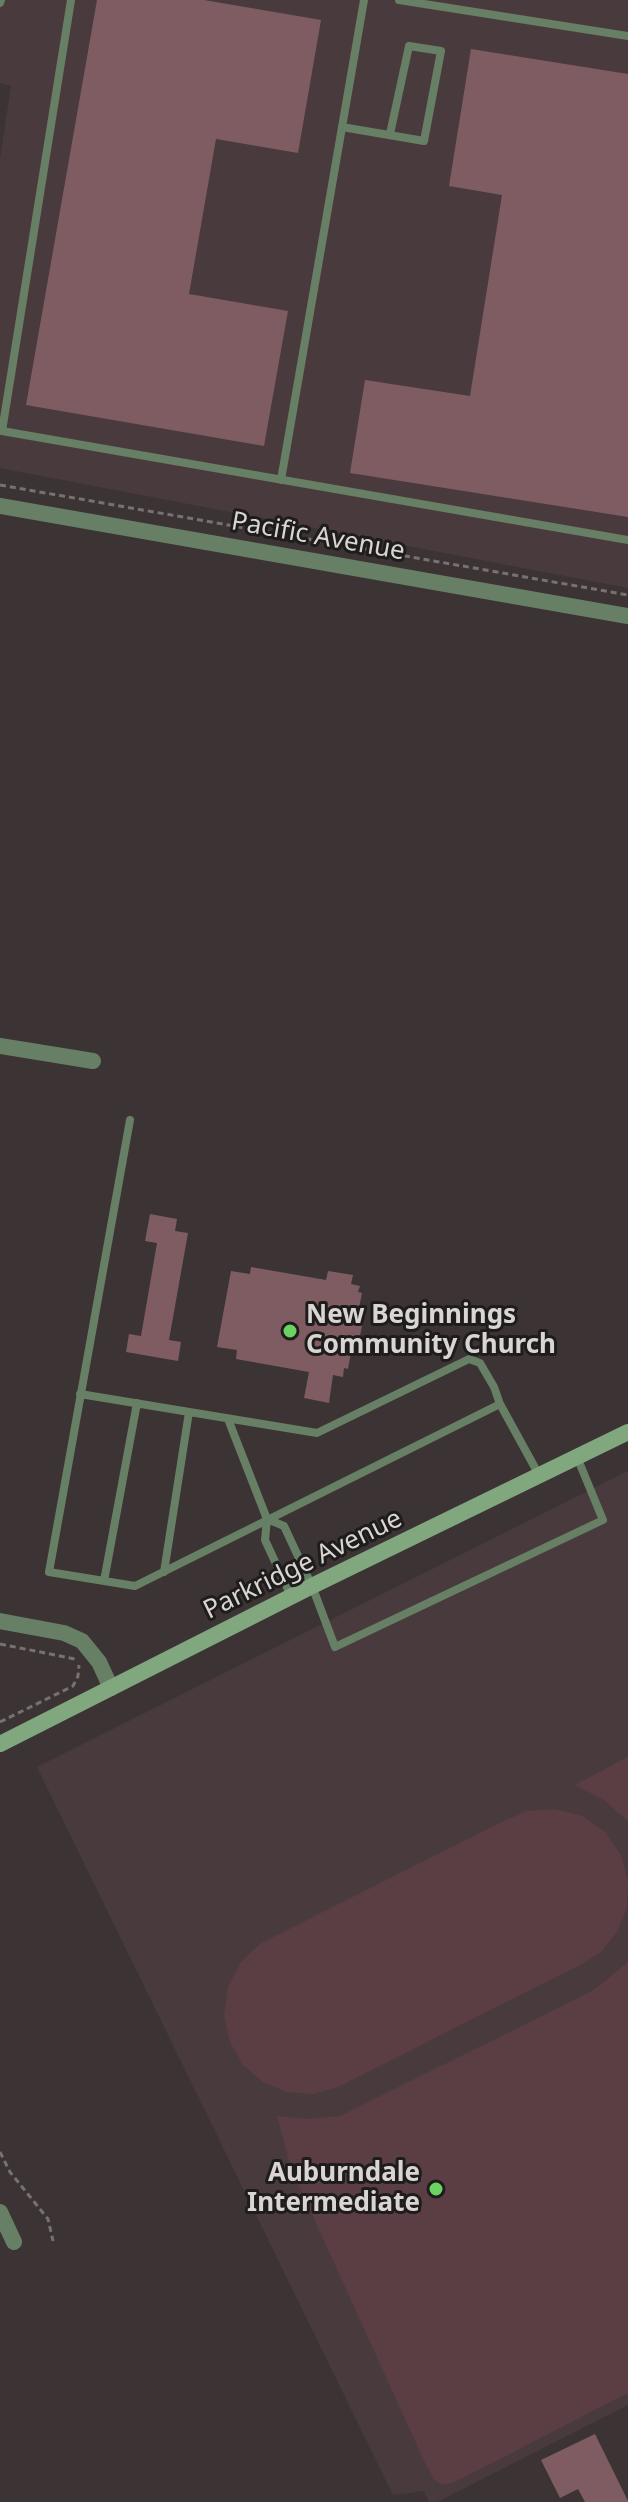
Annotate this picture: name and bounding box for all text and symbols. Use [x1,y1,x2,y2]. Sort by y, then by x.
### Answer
street label: Pacific Avenue [229,506,407,568]
place label: New Beginnings Community Church [306,1300,556,1362]
marker: New Beginnings Community Church [281,1322,299,1340]
street label: Parkridge Avenue [199,1503,407,1627]
place label: Auburndale Intermediate [247,2158,420,2220]
marker: Auburndale Intermediate [427,2180,445,2198]

